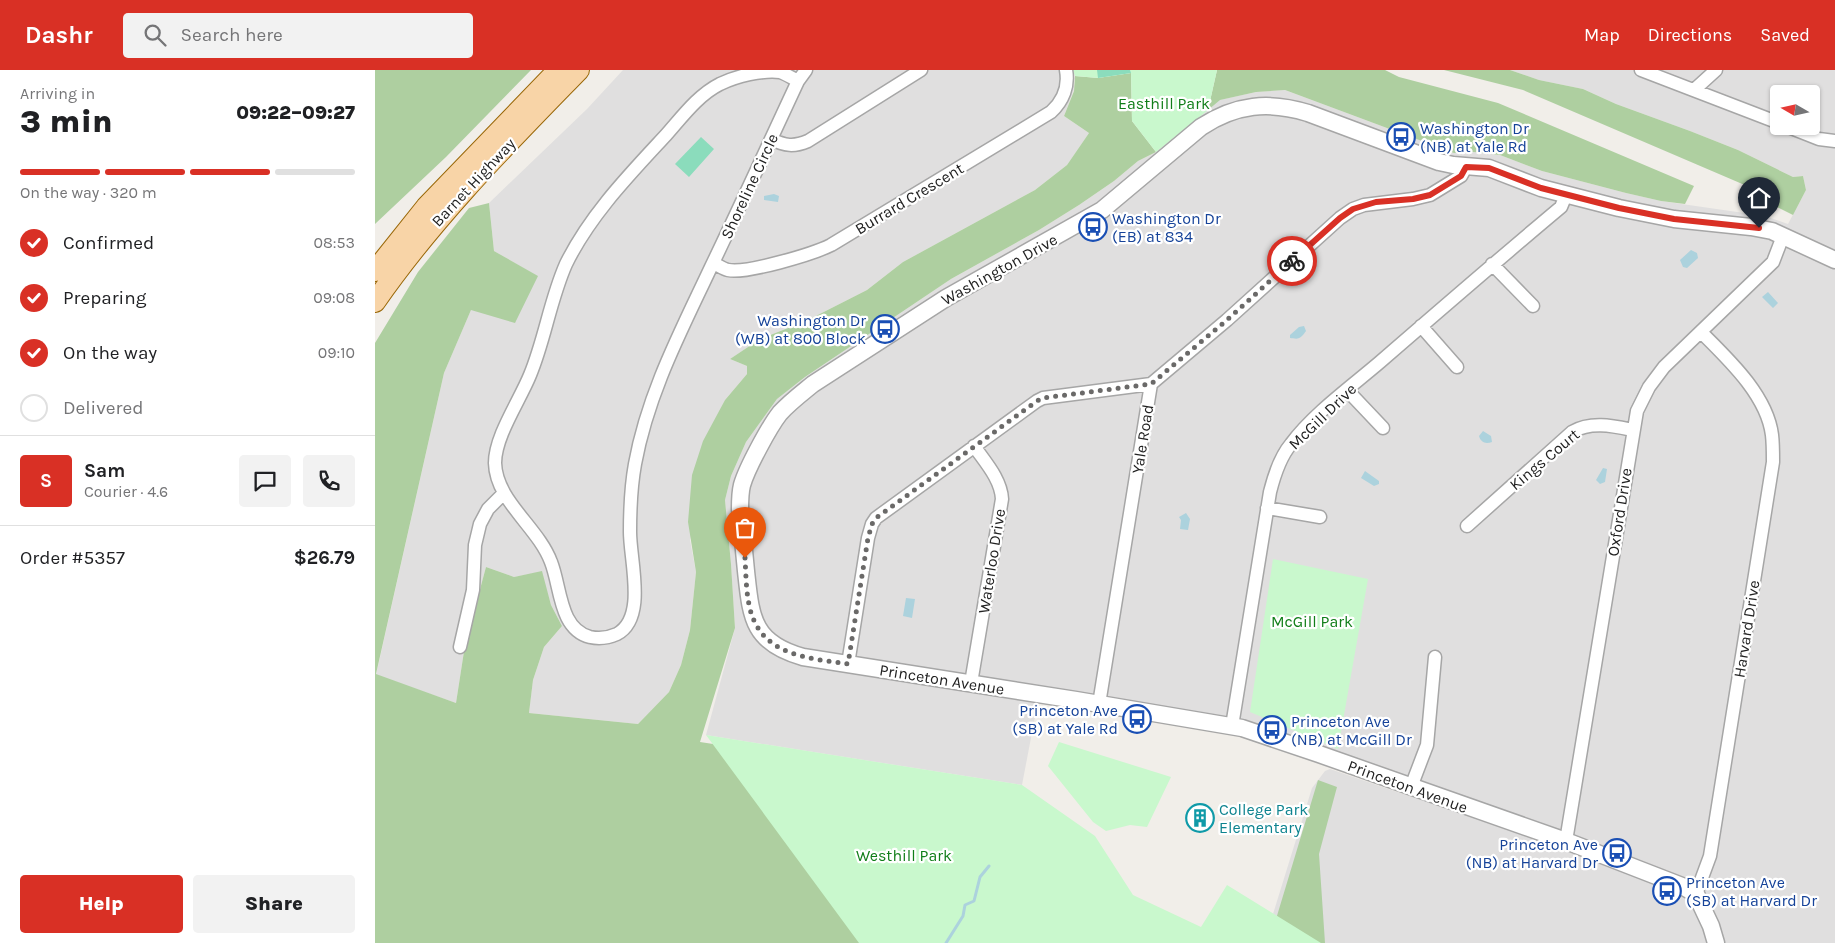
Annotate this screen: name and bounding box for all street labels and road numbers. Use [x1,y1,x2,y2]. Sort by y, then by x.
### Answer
street label: Shoreline Circle [717,130,782,242]
street label: Barnet Highway [427,134,520,231]
street label: Burrard Crescent [851,158,967,238]
street label: Washington Drive [938,230,1061,309]
street label: McGill Drive [1284,379,1360,453]
street label: Yale Road [1128,403,1157,475]
street label: Kings Court [1505,425,1583,494]
street label: Oxford Drive [1603,467,1636,558]
street label: Waterloo Drive [974,507,1009,615]
street label: Harvard Drive [1729,579,1764,679]
street label: Princeton Avenue [878,660,1006,699]
street label: Princeton Avenue [1345,756,1470,817]

